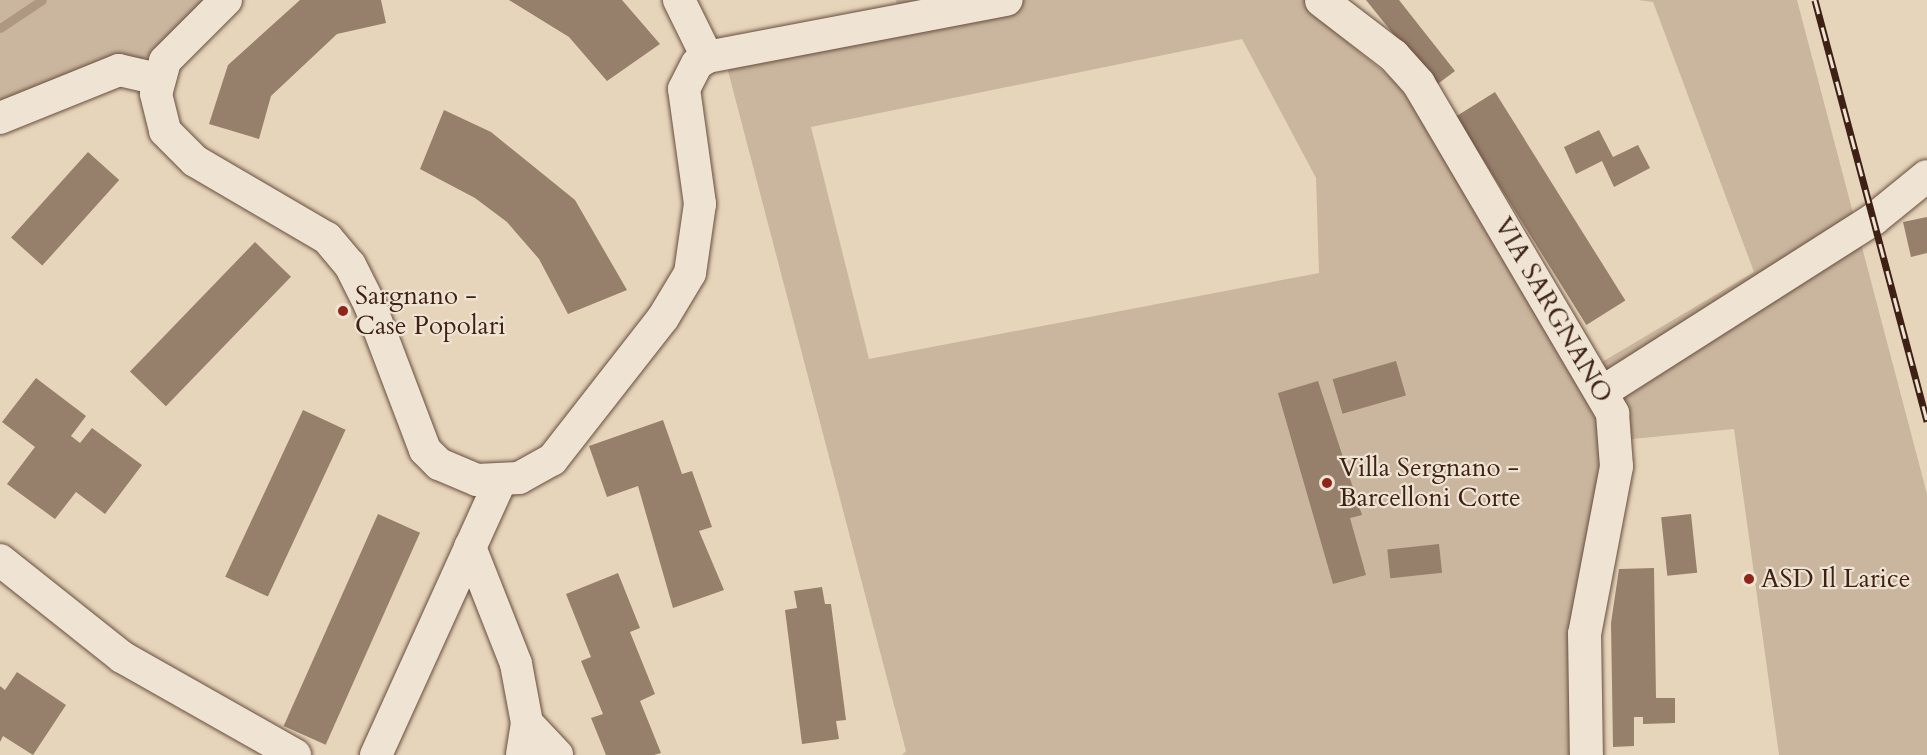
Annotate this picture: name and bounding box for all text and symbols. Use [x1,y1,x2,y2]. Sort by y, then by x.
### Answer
street label: VIA SARGNANO [1487,212,1619,408]
place label: Sargnano - Case Popolari [355,280,506,342]
marker: Sargnano - Case Popolari [336,304,350,318]
place label: Villa Sergnano - Barcelloni Corte [1339,452,1521,514]
marker: Villa Sergnano - Barcelloni Corte [1320,476,1334,490]
place label: ASD Il Larice [1761,563,1911,595]
marker: ASD Il Larice [1742,572,1756,586]

